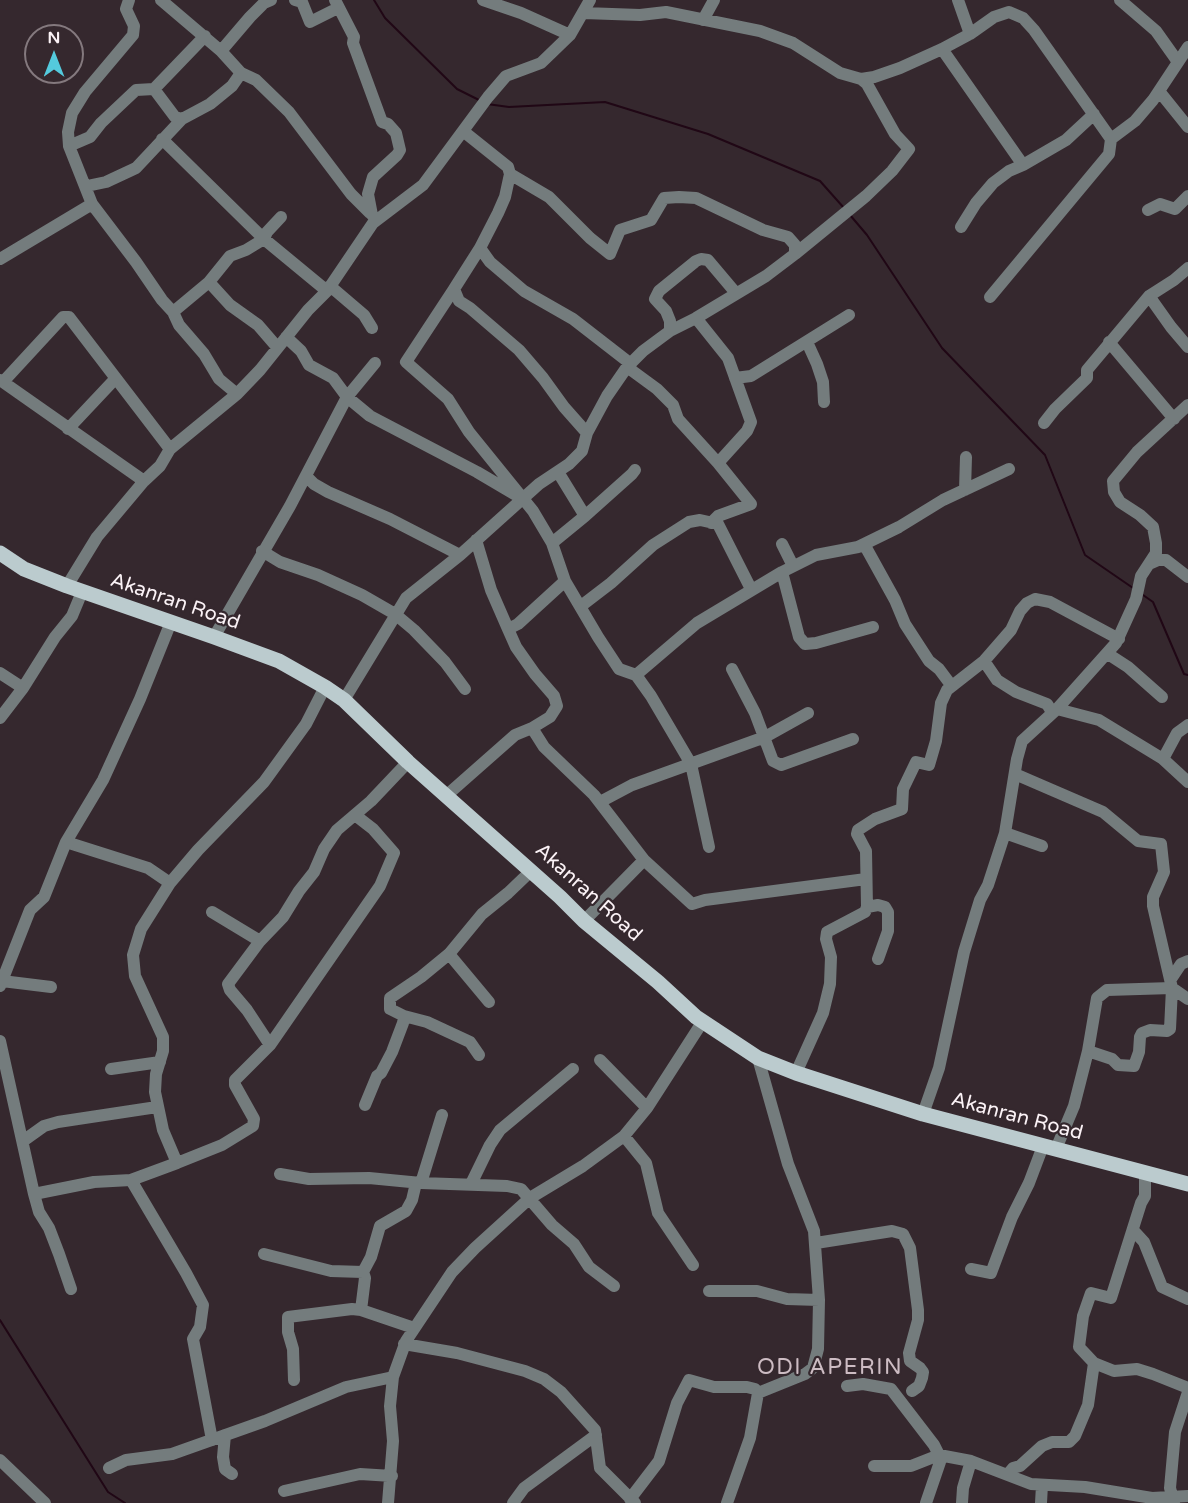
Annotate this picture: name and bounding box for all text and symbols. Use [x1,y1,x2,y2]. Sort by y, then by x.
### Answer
north arrow [24,24,84,84]
text: N [48,28,60,48]
street label: Akanran Road [107,569,243,635]
street label: Akanran Road [530,839,646,947]
street label: Akanran Road [948,1088,1086,1146]
district label: ODI APERIN [757,1355,903,1381]

